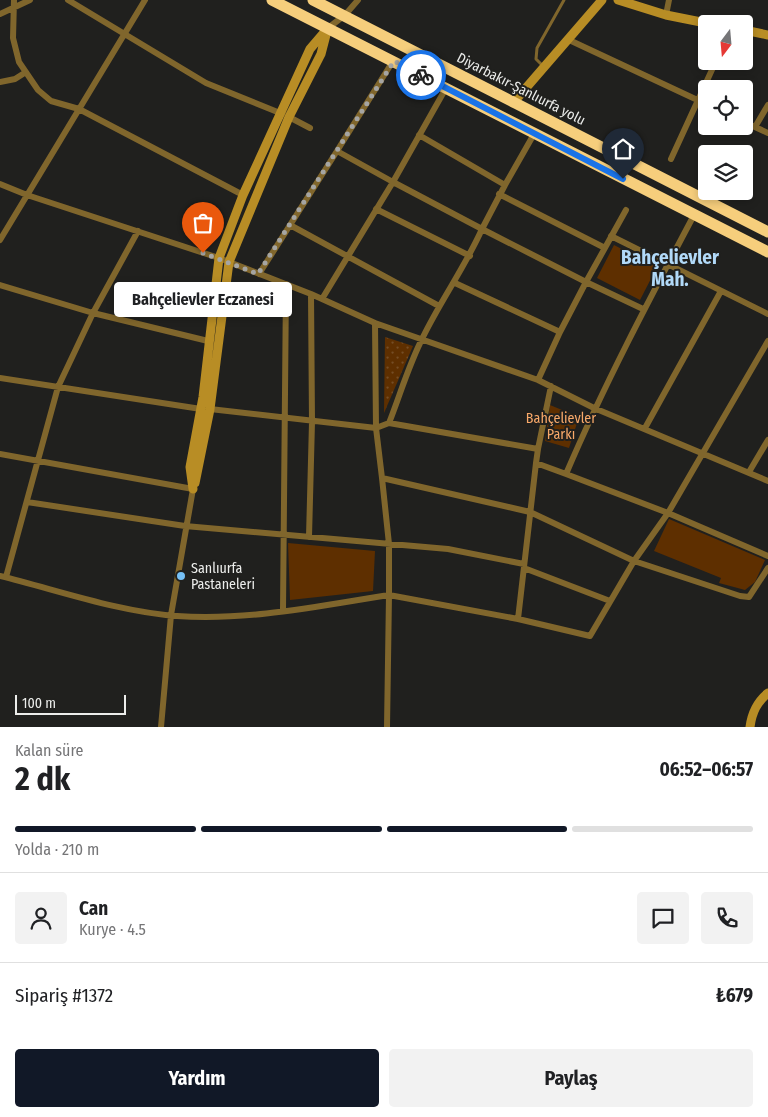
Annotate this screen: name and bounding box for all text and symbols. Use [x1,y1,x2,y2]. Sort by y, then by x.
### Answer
north arrow [698,15,752,70]
map controls [698,15,753,200]
street label: Diyarbakır-Şanlıurfa yolu [454,49,588,129]
courier [396,50,446,100]
icon: bike [407,61,435,89]
button: locate [698,80,753,135]
pin [602,128,644,179]
icon: home [609,135,637,163]
button: layers [698,145,753,200]
pin [182,202,224,253]
icon: bag [189,209,217,237]
district label: Bahçelievler Mah. [621,246,720,291]
callout: Bahçelievler Eczanesi [114,283,292,318]
text: Bahçelievler Eczanesi [132,290,274,309]
park label: Bahçelievler Parkı [526,410,596,443]
place label: Sanlıurfa Pastaneleri [191,560,255,593]
marker: Sanlıurfa Pastaneleri [175,570,187,582]
scale bar [15,692,126,715]
text: 100 m [22,695,56,712]
text: Kalan süre [15,741,83,760]
text: 06:52–06:57 [659,758,753,781]
text: 2 dk [15,760,70,798]
text: Yolda · 210 m [15,840,99,859]
button: person [15,892,67,944]
button: chat [637,892,689,944]
button: phone [701,892,753,944]
text: Can [79,897,108,920]
text: Kurye · 4.5 [79,920,146,939]
text: Sipariş #1372 [15,984,113,1007]
text: ₺679 [716,984,753,1007]
button: Yardım [15,1049,379,1107]
button: Paylaş [389,1049,753,1107]

